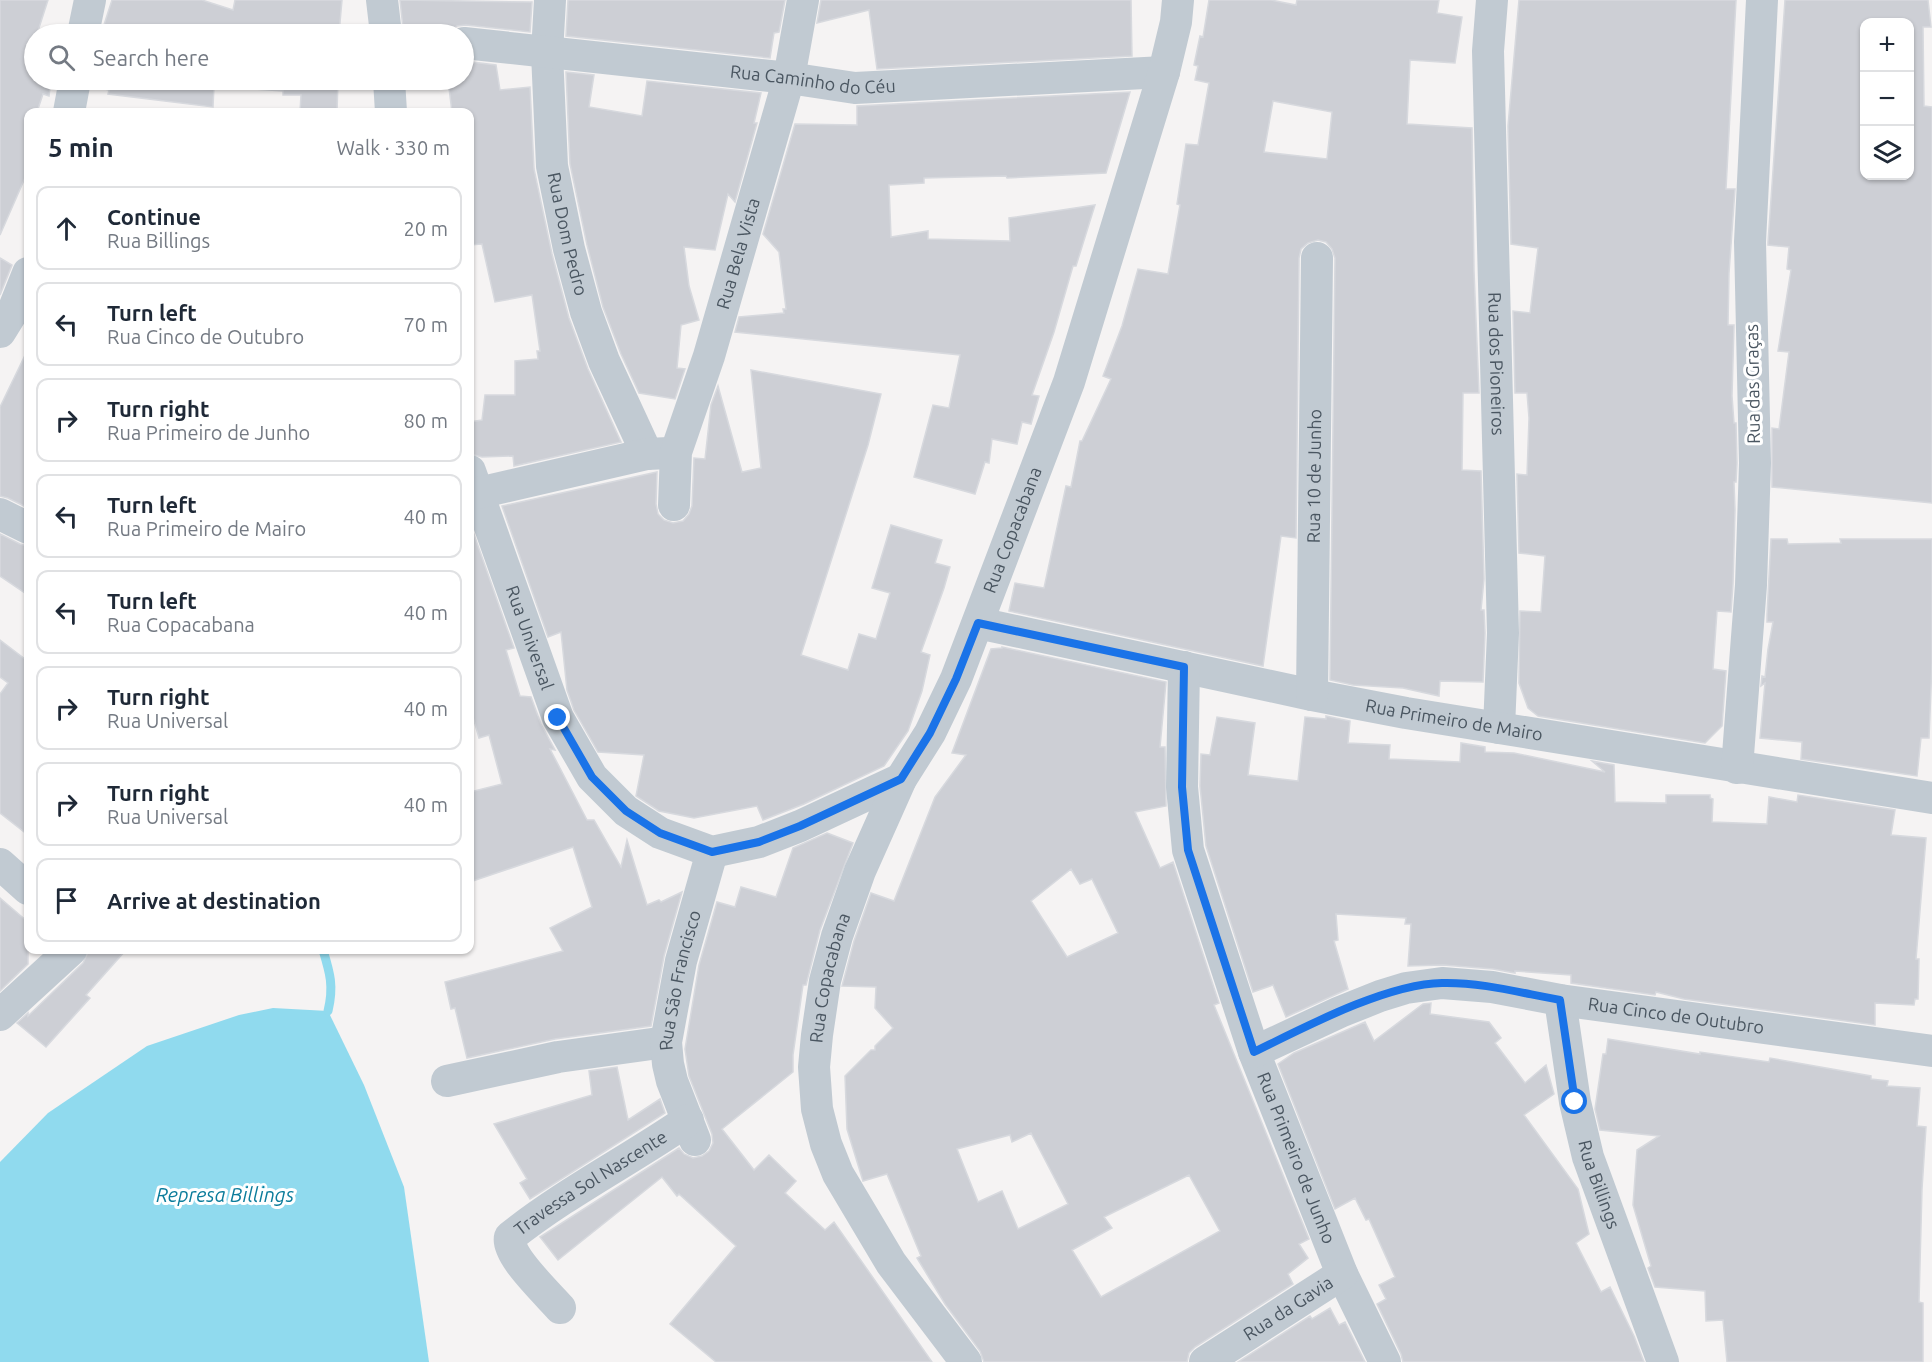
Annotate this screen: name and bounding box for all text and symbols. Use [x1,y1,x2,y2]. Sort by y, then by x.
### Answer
map controls [1860,18,1914,180]
button: + [1860,18,1914,72]
search box [24,24,474,90]
icon: search [45,41,78,74]
text: Search here [93,45,209,70]
street label: Rua Caminho do Céu [729,61,896,97]
button: − [1860,72,1914,126]
button: layers [1860,126,1914,180]
text: 5 min [48,133,114,162]
text: Walk · 330 m [337,136,450,159]
street label: Rua Dom Pedro [545,170,592,298]
street label: Rua Bela Vista [712,195,763,311]
text: Continue [107,204,201,229]
icon: ahead [50,212,83,245]
text: 20 m [404,217,448,240]
text: Rua Billings [107,229,210,252]
street label: Rua dos Pioneiros [1485,292,1509,436]
text: Turn left [107,300,197,325]
icon: left [50,308,83,341]
text: 70 m [404,313,448,336]
street label: Rua das Graças [1741,324,1763,444]
text: Rua Cinco de Outubro [107,325,304,348]
text: Turn right [107,396,209,421]
icon: right [50,404,83,437]
text: 80 m [404,409,448,432]
street label: Rua 10 de Junho [1303,409,1324,543]
text: Rua Primeiro de Junho [107,421,310,444]
street label: Rua Copacabana [979,464,1045,595]
text: Turn left [107,492,197,517]
icon: left [50,500,83,533]
text: 40 m [404,505,448,528]
text: Rua Primeiro de Mairo [107,517,306,540]
street label: Rua Universal [503,583,558,692]
text: Turn left [107,588,197,613]
icon: left [50,596,83,629]
text: 40 m [404,601,448,624]
text: Rua Copacabana [107,613,255,636]
text: Turn right [107,684,209,709]
icon: right [50,692,83,725]
street label: Rua Primeiro de Mairo [1364,694,1544,744]
text: 40 m [404,697,448,720]
route end [544,704,570,730]
text: Rua Universal [107,709,228,732]
text: Turn right [107,780,209,805]
icon: right [50,788,83,821]
text: 40 m [404,793,448,816]
text: Rua Universal [107,805,228,828]
icon: arrive [50,884,83,917]
text: Arrive at destination [107,888,321,913]
street label: Rua São Francisco [655,908,704,1051]
street label: Rua Copacabana [805,910,853,1044]
street label: Rua Cinco de Outubro [1587,993,1766,1037]
street label: Rua Primeiro de Junho [1254,1069,1340,1247]
route start [1561,1088,1587,1114]
street label: Travessa Sol Nascente [510,1126,670,1239]
street label: Rua Billings [1575,1138,1624,1232]
water label: Represa Billings [156,1183,295,1206]
street label: Rua da Gavia [1239,1272,1336,1344]

